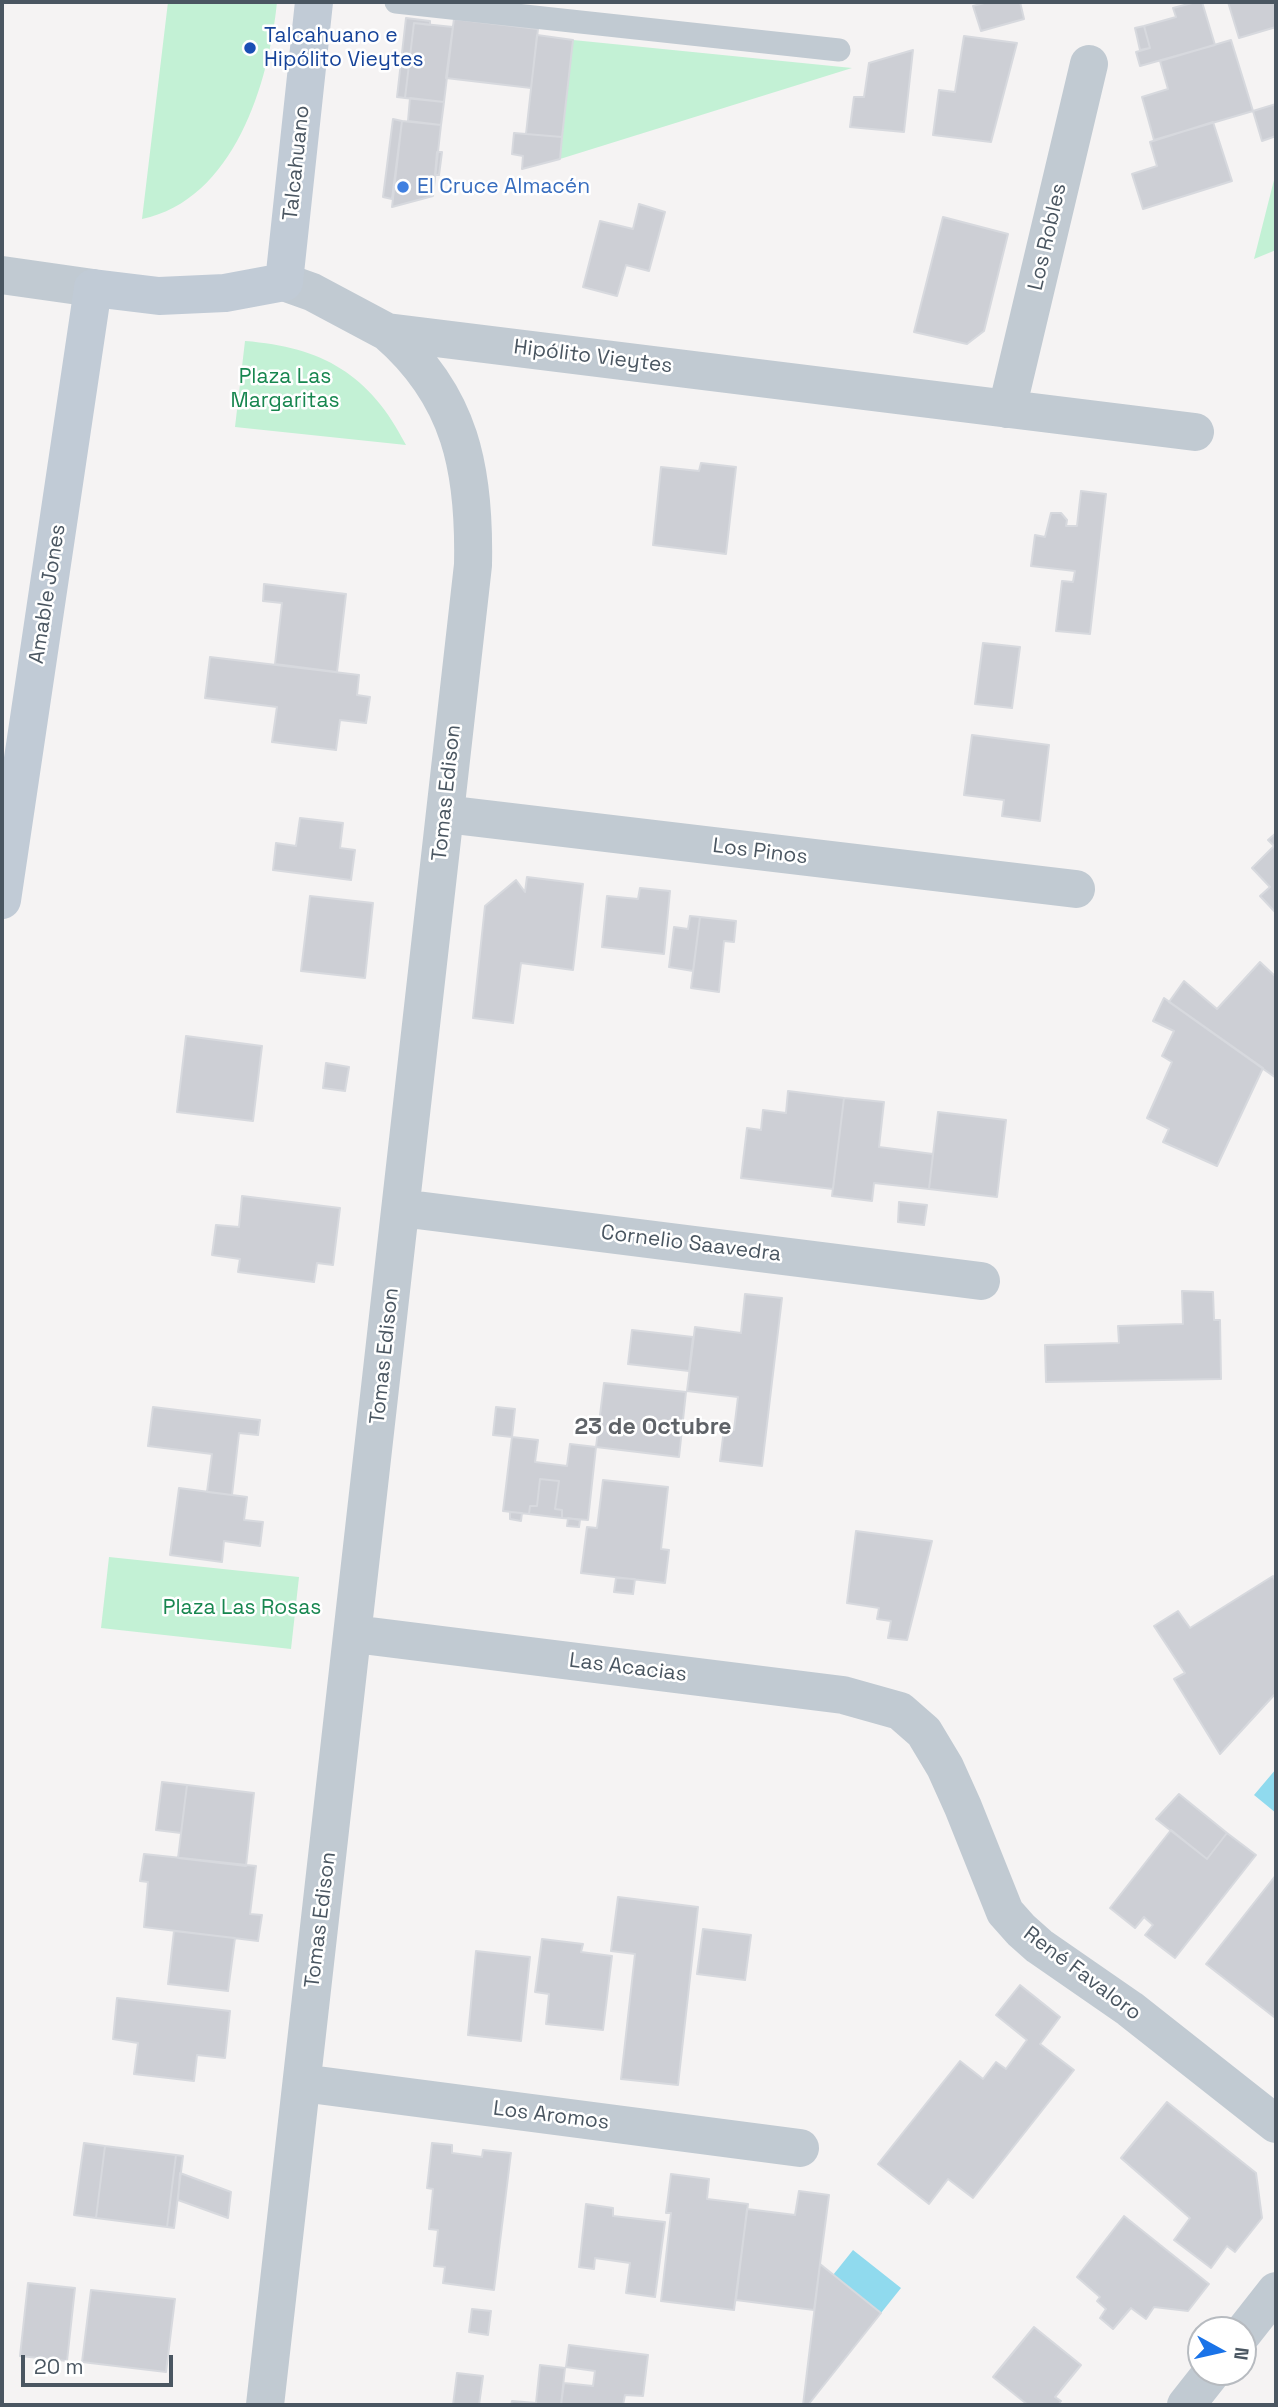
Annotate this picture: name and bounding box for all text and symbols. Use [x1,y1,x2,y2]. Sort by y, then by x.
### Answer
place label: Talcahuano e Hipólito Vieytes [264,23,424,73]
marker: Talcahuano e Hipólito Vieytes [242,40,258,56]
street label: Talcahuano [278,104,316,222]
place label: El Cruce Almacén [417,174,590,200]
marker: El Cruce Almacén [395,179,411,195]
street label: Los Robles [1023,181,1073,293]
street label: Hipólito Vieytes [512,335,674,379]
park label: Plaza Las Margaritas [230,364,340,414]
street label: Amable Jones [25,522,71,666]
street label: Tomas Edison [427,723,467,863]
street label: Los Pinos [711,834,809,870]
street label: Cornelio Saavedra [599,1220,783,1268]
street label: Tomas Edison [365,1286,405,1426]
district label: 23 de Octubre [574,1414,732,1442]
park label: Plaza Las Rosas [163,1595,321,1621]
street label: Las Acacias [568,1648,688,1688]
street label: Tomas Edison [300,1850,342,1990]
street label: René Favaloro [1018,1922,1146,2026]
street label: Los Aromos [492,2096,610,2136]
north arrow [1187,2316,1257,2386]
scale bar [24,2340,177,2384]
text: N [1228,2346,1255,2362]
text: 20 m [34,2353,84,2380]

